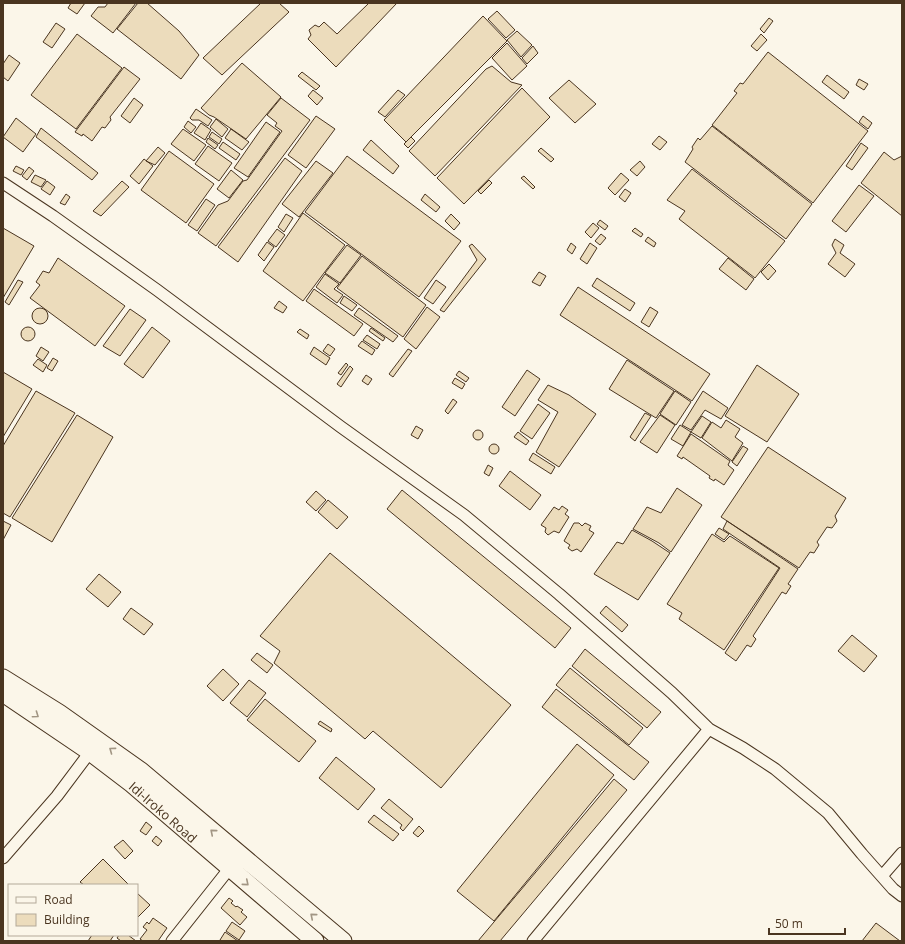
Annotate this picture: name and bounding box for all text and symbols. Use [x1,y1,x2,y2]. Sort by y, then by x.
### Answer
one-way arrow [31,710,38,717]
one-way arrow [110,748,117,755]
street label: Idi-Iroko Road [125,777,201,847]
one-way arrow [211,829,218,836]
one-way arrow [242,879,249,886]
legend [8,884,138,936]
text: Road [44,891,73,908]
scale bar [769,910,845,936]
text: Building [44,911,90,928]
one-way arrow [310,913,317,920]
text: 50 m [775,915,803,932]

